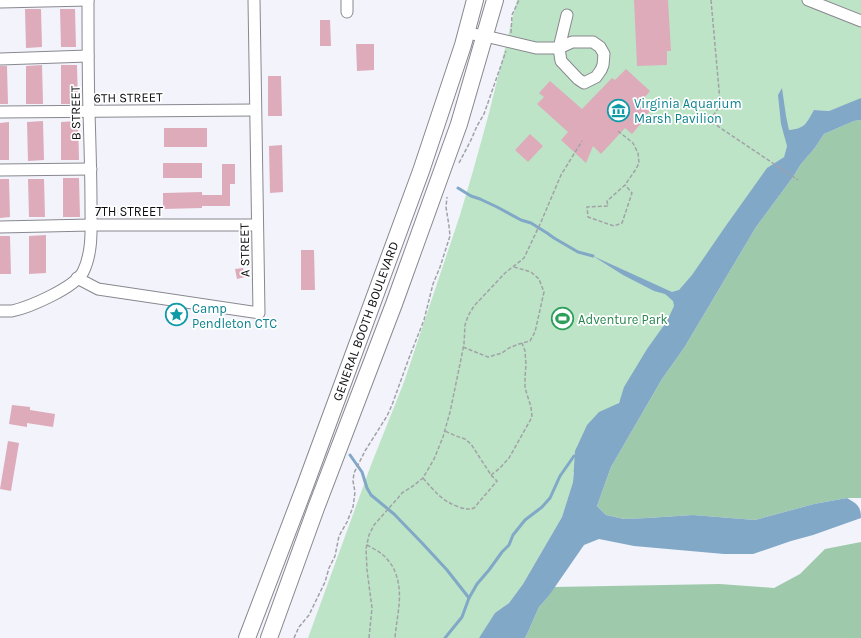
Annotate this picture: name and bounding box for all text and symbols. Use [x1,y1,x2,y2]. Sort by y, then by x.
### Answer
street label: B STREET [68,85,83,140]
street label: 6TH STREET [93,89,163,106]
place label: Virginia Aquarium Marsh Pavilion [634,96,742,126]
museum icon: Virginia Aquarium Marsh Pavilion [606,97,632,123]
street label: 7TH STREET [95,204,163,219]
street label: A STREET [237,222,252,277]
street label: GENERAL BOOTH BOULEVARD [330,239,401,403]
place label: Camp Pendleton CTC [192,301,277,331]
place icon: Camp Pendleton CTC [164,302,190,328]
sports icon: Adventure Park [550,306,576,332]
place label: Adventure Park [578,312,668,327]

